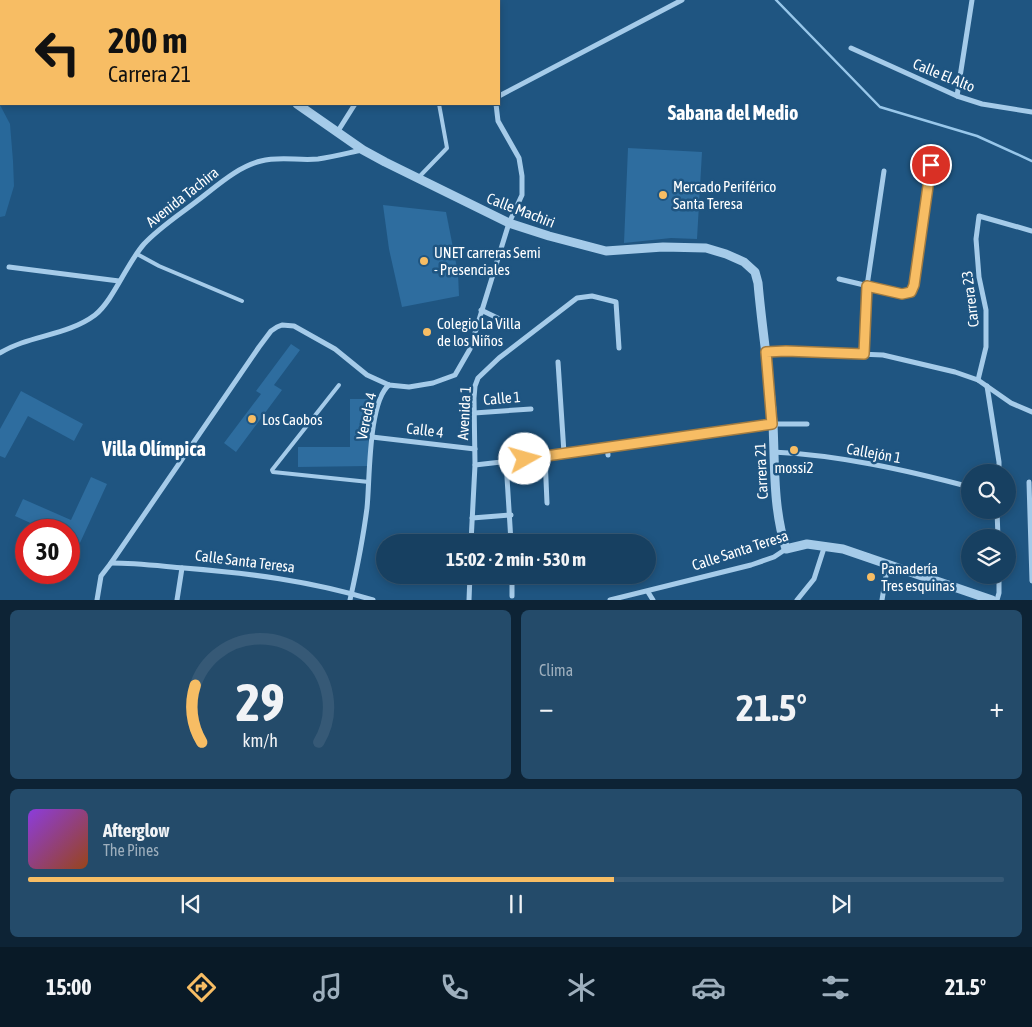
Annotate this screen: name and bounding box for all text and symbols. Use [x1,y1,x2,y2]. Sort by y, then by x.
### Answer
icon: left [25,20,90,85]
text: 200 m [108,20,187,60]
street label: Calle El Alto [911,55,977,95]
text: Carrera 21 [108,61,191,87]
district label: Sabana del Medio [668,101,798,124]
pin [910,144,952,186]
icon: arrive [917,151,945,179]
street label: Avenida Tachira [143,164,222,230]
place label: Mercado Periférico Santa Teresa [673,178,776,212]
street label: Calle Machiri [485,189,557,231]
marker: Mercado Periférico Santa Teresa [657,189,669,201]
place label: UNET carreras Semi - Presenciales [434,244,541,278]
marker: UNET carreras Semi - Presenciales [418,255,430,267]
street label: Carrera 23 [958,270,982,328]
place label: Colegio La Villa de los Niños [437,315,521,349]
marker: Colegio La Villa de los Niños [421,326,433,338]
street label: Avenida 1 [454,386,474,440]
street label: Calle 1 [483,388,521,408]
street label: Vereda 4 [353,391,379,441]
place label: Los Caobos [262,411,322,428]
marker: Los Caobos [246,413,258,425]
street label: Calle 4 [405,419,445,441]
position arrow [498,432,550,484]
district label: Villa Olímpica [101,437,206,460]
street label: Callejón 1 [845,440,903,466]
street label: Carrera 21 [751,442,771,500]
marker: mossi2 [788,444,800,456]
place label: mossi2 [775,459,813,476]
map controls [961,464,1016,584]
button: search [961,464,1016,519]
speed limit sign: 30 [15,519,80,584]
street label: Calle Santa Teresa [690,526,790,574]
button: layers [961,529,1016,584]
street label: Calle Santa Teresa [194,546,296,576]
text: 15:02 · 2 min · 530 m [446,548,586,570]
place label: Panadería Tres esquinas [881,560,955,594]
marker: Panadería Tres esquinas [865,571,877,583]
text: Clima [539,661,573,679]
text: 29 [236,672,285,732]
text: 21.5° [736,686,807,729]
text: − [539,691,554,723]
text: + [989,691,1004,723]
text: km/h [243,730,278,751]
text: Afterglow [103,819,170,841]
text: The Pines [103,841,159,859]
icon: previous [177,890,205,918]
icon: pause [502,890,530,918]
icon: next [827,890,855,918]
icon: directions [184,970,219,1005]
icon: music [310,970,345,1005]
icon: phone [437,970,472,1005]
icon: climate [564,970,599,1005]
icon: car [691,970,726,1005]
icon: filters [818,970,853,1005]
text: 15:00 [46,974,92,1000]
text: 21.5° [945,974,986,1000]

